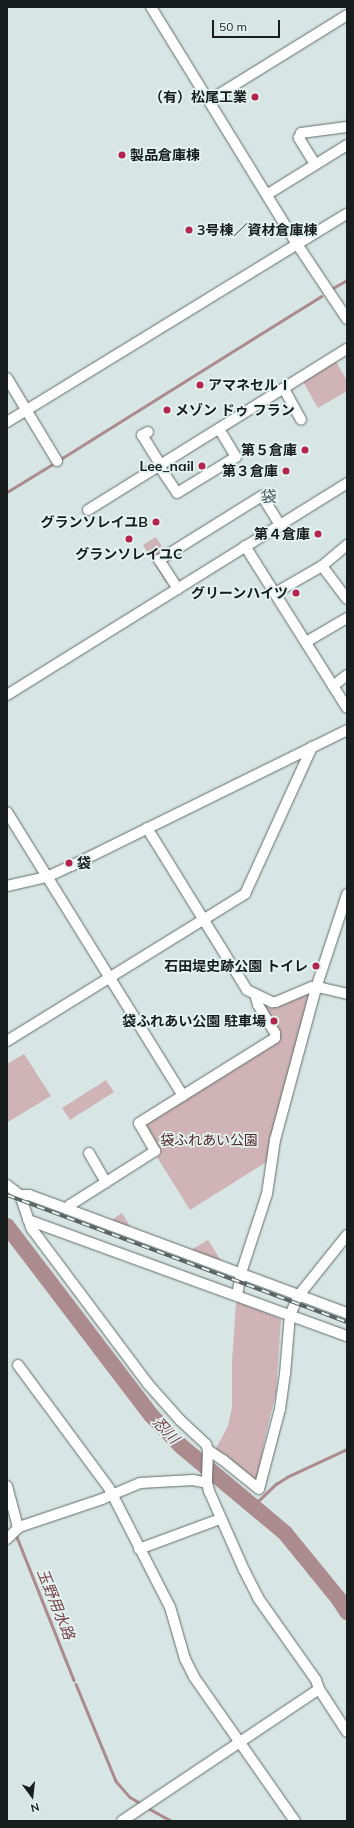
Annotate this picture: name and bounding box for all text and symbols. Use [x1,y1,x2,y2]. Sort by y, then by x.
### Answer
scale bar [214,12,282,38]
text: 50 m [219,19,247,34]
place label: （有）松尾工業 [149,89,247,105]
marker: （有）松尾工業 [250,92,260,102]
place label: 製品倉庫棟 [130,147,200,163]
marker: 製品倉庫棟 [117,150,127,160]
place label: 3号棟／資材倉庫棟 [197,222,317,238]
marker: 3号棟／資材倉庫棟 [184,225,194,235]
place label: アマネセルⅠ [208,377,292,393]
marker: アマネセルⅠ [195,380,205,390]
place label: メゾン ドゥ フラン [175,402,295,418]
marker: メゾン ドゥ フラン [162,405,172,415]
place label: 第５倉庫 [241,442,297,458]
marker: 第５倉庫 [300,445,310,455]
place label: Lee_nail [139,458,194,474]
marker: Lee_nail [197,461,207,471]
place label: 第３倉庫 [222,463,278,479]
marker: 第３倉庫 [281,466,291,476]
district label: 袋 [261,486,277,506]
place label: グランソレイユB [40,514,148,530]
marker: グランソレイユB [151,517,161,527]
place label: 第４倉庫 [254,526,310,542]
marker: 第４倉庫 [313,529,323,539]
marker: グランソレイユC [124,534,134,544]
place label: グランソレイユC [75,546,183,562]
place label: グリーンハイツ [190,585,288,601]
marker: グリーンハイツ [291,588,301,598]
place label: 袋 [77,855,91,871]
marker: 袋 [64,858,74,868]
place label: 石田堤史跡公園 トイレ [164,958,308,974]
marker: 石田堤史跡公園 トイレ [311,961,321,971]
place label: 袋ふれあい公園 駐車場 [122,1013,266,1029]
marker: 袋ふれあい公園 駐車場 [269,1016,279,1026]
park label: 袋ふれあい公園 [160,1132,258,1148]
water label: 忍川 [149,1413,183,1447]
water label: 玉野用水路 [34,1566,78,1642]
north arrow [12,1776,52,1816]
text: N [29,1800,41,1815]

